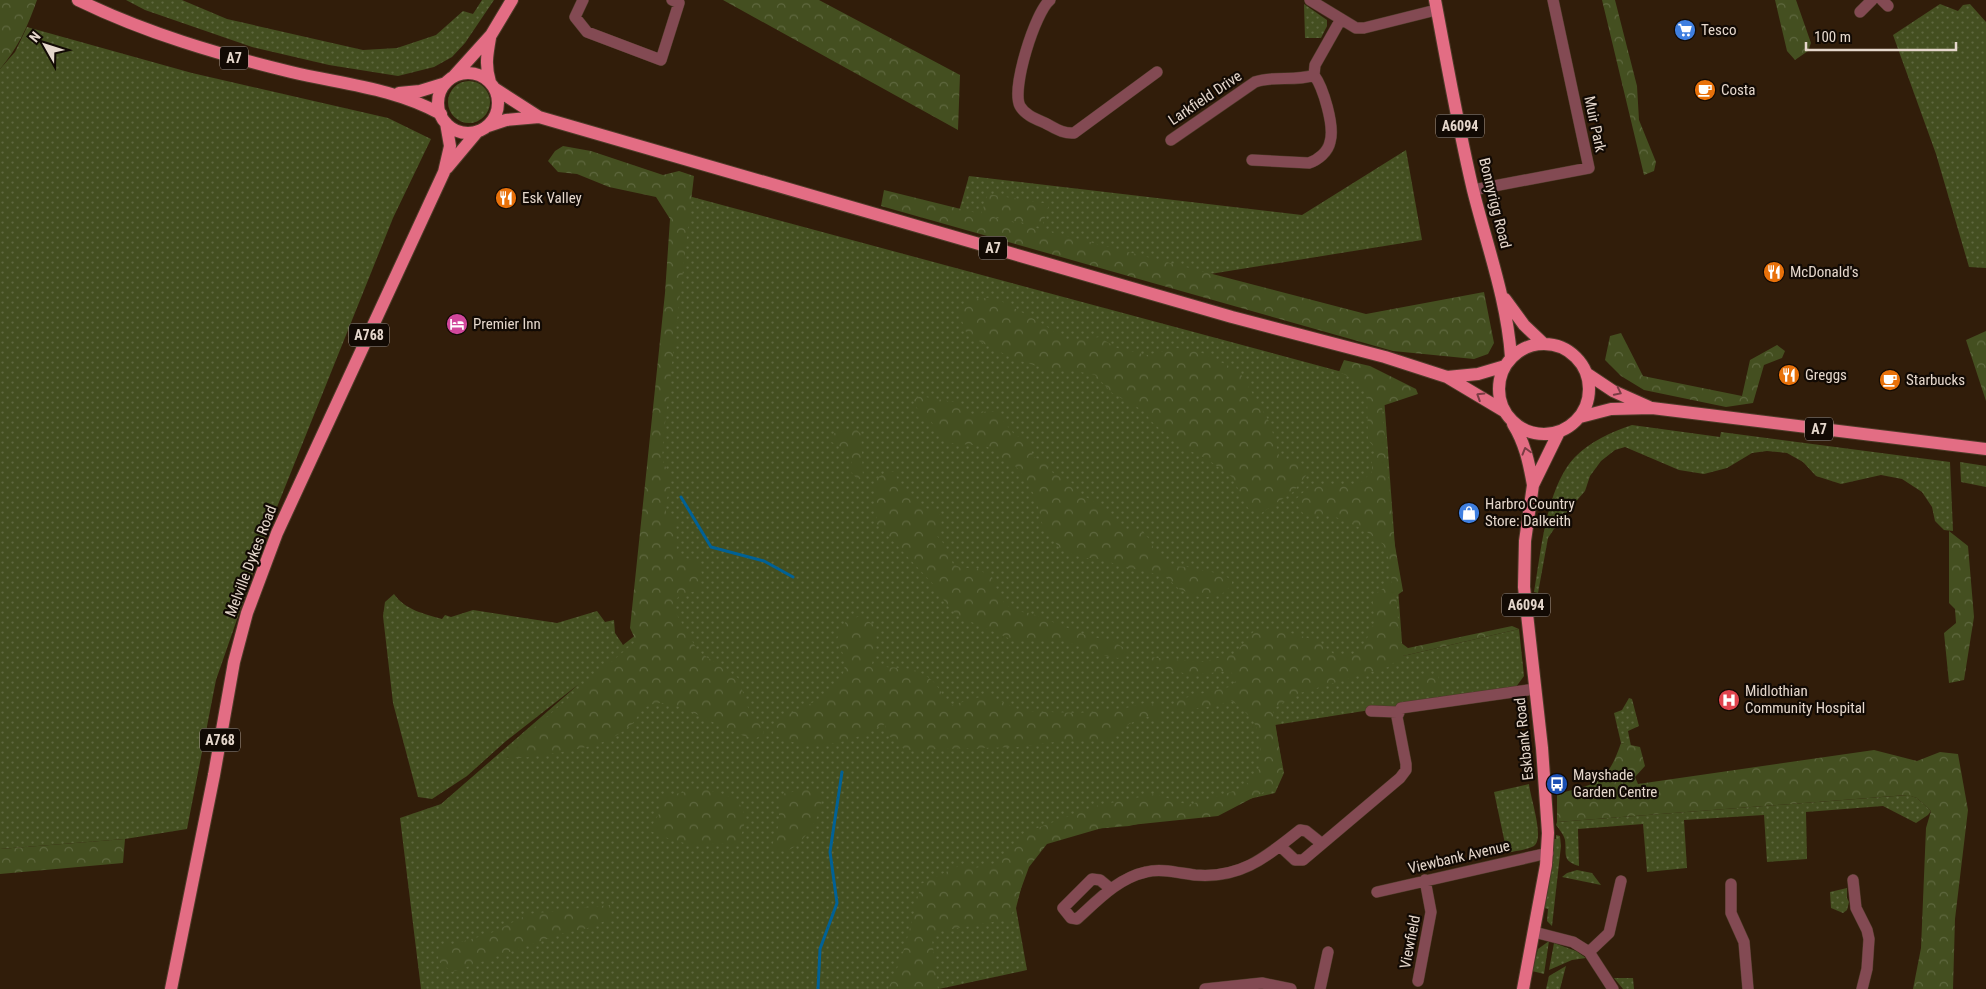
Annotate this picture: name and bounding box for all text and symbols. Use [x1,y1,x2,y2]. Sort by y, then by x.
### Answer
supermarket icon: Tesco [1673,18,1697,42]
north arrow [20,20,70,70]
scale bar [1806,20,1956,52]
place label: Tesco [1701,21,1736,39]
text: N [26,28,44,45]
text: 100 m [1814,28,1851,46]
road number: A7 [220,46,248,70]
street label: Larkfield Drive [1165,67,1245,129]
cafe icon: Costa [1693,78,1717,102]
place label: Costa [1721,81,1756,99]
street label: Muir Park [1580,94,1610,154]
road number: A6094 [1436,114,1484,138]
street label: Bonnyrigg Road [1475,156,1515,250]
restaurant icon: Esk Valley [494,186,518,210]
place label: Esk Valley [522,189,582,207]
road number: A7 [979,237,1007,260]
restaurant icon: McDonald's [1762,260,1786,284]
place label: McDonald's [1790,263,1859,281]
hotel icon: Premier Inn [445,312,469,336]
place label: Premier Inn [473,315,541,333]
road number: A768 [349,324,389,346]
restaurant icon: Greggs [1777,363,1801,387]
place label: Greggs [1805,366,1847,384]
cafe icon: Starbucks [1878,368,1902,392]
place label: Starbucks [1906,371,1965,389]
one-way arrow [1613,386,1622,397]
one-way arrow [1476,392,1485,402]
road number: A7 [1805,418,1833,440]
one-way arrow [1521,448,1531,456]
place label: Harbro Country Store: Dalkeith [1485,495,1575,530]
shop icon: Harbro Country Store: Dalkeith [1457,501,1481,525]
street label: Melville Dykes Road [221,503,281,619]
road number: A6094 [1502,594,1550,616]
place label: Midlothian Community Hospital [1745,682,1865,717]
hospital icon: Midlothian Community Hospital [1717,688,1741,712]
street label: Eskbank Road [1511,697,1537,781]
road number: A768 [200,728,240,752]
place label: Mayshade Garden Centre [1573,766,1657,801]
bus stop icon: Mayshade Garden Centre [1545,772,1569,796]
street label: Viewbank Avenue [1406,837,1512,877]
street label: Viewfield [1396,914,1424,970]

